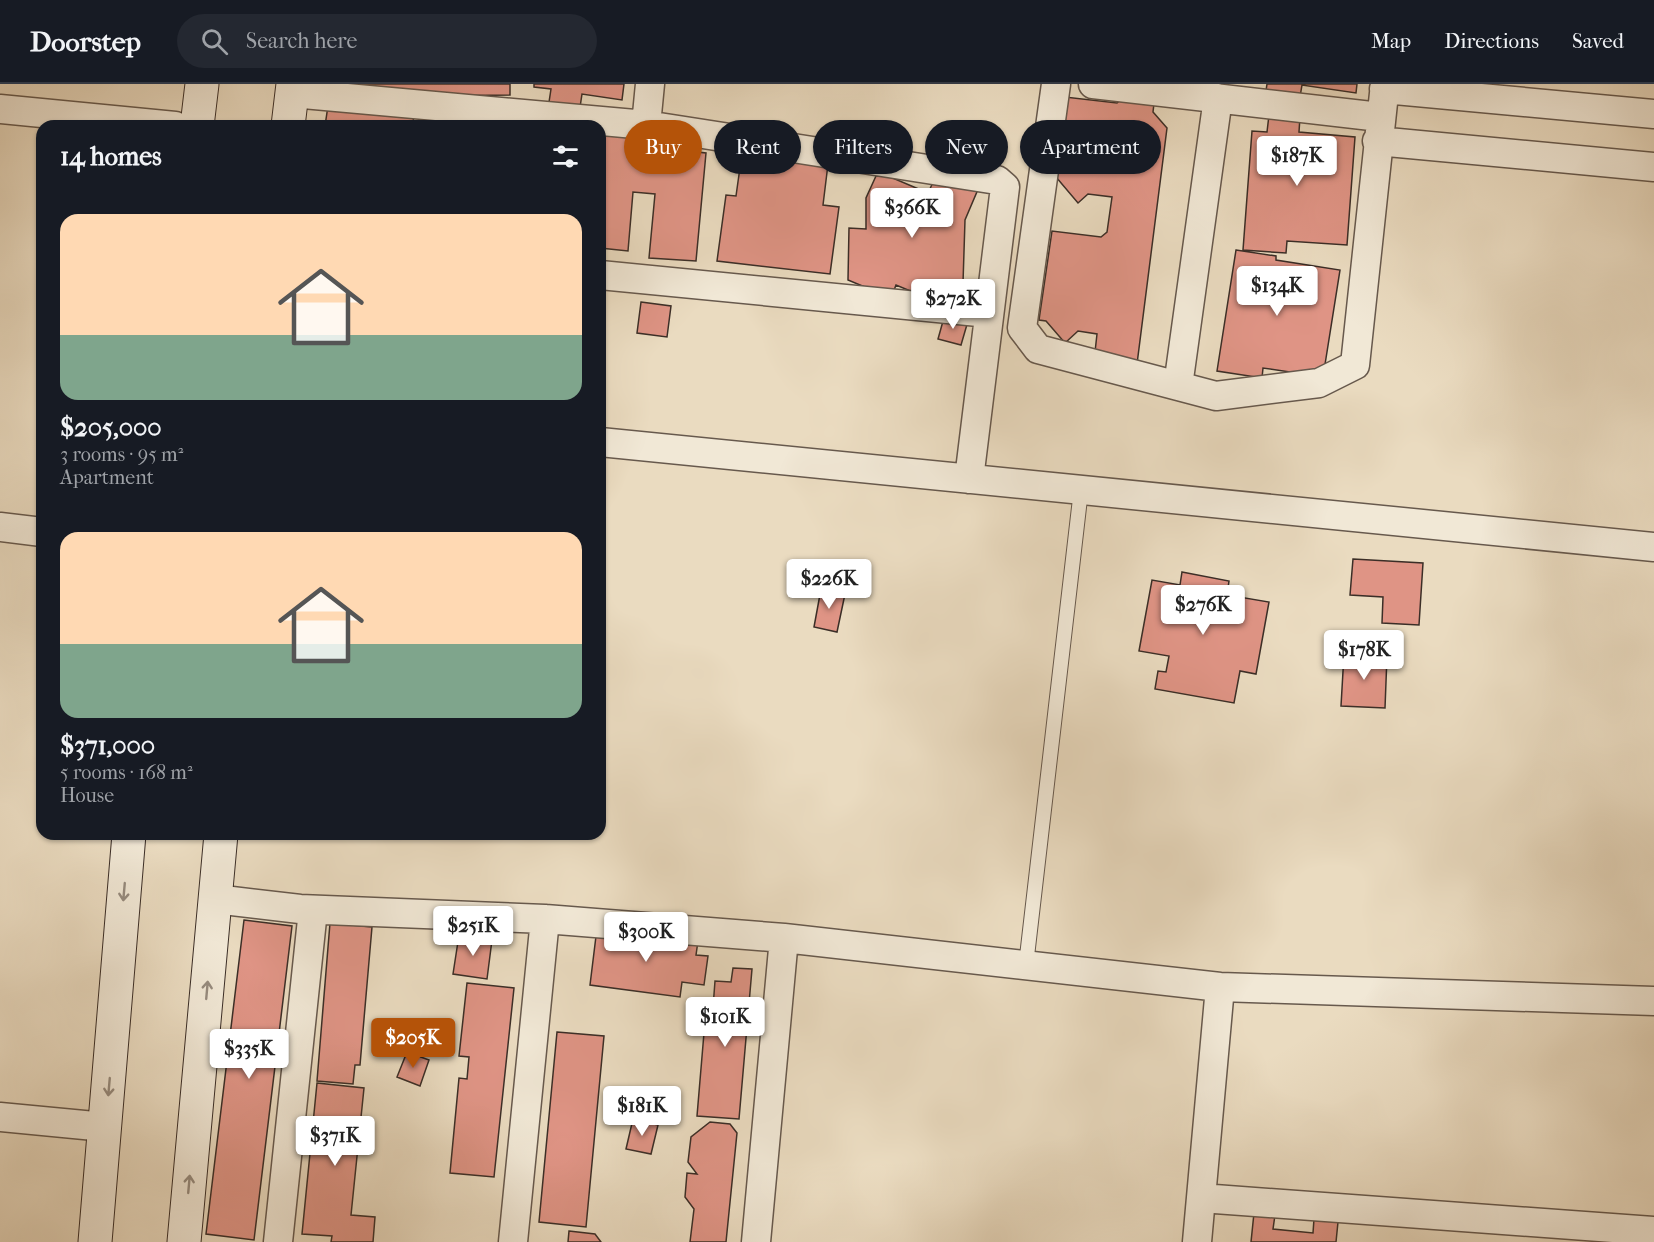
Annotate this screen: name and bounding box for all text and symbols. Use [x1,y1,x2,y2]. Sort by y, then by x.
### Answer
search box [177,14,597,68]
text: Doorstep [30,25,141,58]
icon: search [198,25,231,58]
text: Search here [246,28,357,54]
text: Map [1371,29,1411,53]
text: Directions [1444,29,1539,53]
text: Saved [1572,29,1624,53]
chip: Buy [624,120,702,174]
chip: Rent [714,120,801,174]
chip: Filters [813,120,913,174]
chip: New [925,120,1008,174]
chip: Apartment [1020,120,1161,174]
pin: $187K [1255,136,1339,187]
icon: filters [549,140,582,173]
text: 14 homes [60,141,162,172]
text: $187K [1271,144,1323,167]
pin: $366K [870,188,954,239]
text: $366K [884,196,940,219]
icon: home [267,253,375,361]
pin: $134K [1235,266,1319,317]
text: $134K [1251,274,1303,297]
pin: $272K [911,279,995,330]
text: $272K [925,287,981,310]
text: $205,000 [60,412,162,443]
text: 3 rooms · 95 m² [60,443,183,466]
text: Apartment [60,466,154,489]
pin: $226K [787,559,871,610]
text: $226K [801,567,857,590]
icon: home [267,571,375,679]
pin: $276K [1161,585,1245,636]
text: $276K [1175,593,1231,616]
pin: $178K [1322,630,1406,681]
text: $178K [1338,638,1390,661]
text: $371,000 [60,730,155,761]
text: 5 rooms · 168 m² [60,761,193,784]
text: House [60,784,114,807]
one-way arrow [119,882,130,902]
pin: $251K [431,906,515,957]
pin: $300K [604,912,688,963]
text: $251K [447,914,499,937]
text: $300K [618,920,674,943]
one-way arrow [202,980,213,1000]
pin: $101K [683,997,767,1048]
text: $101K [700,1005,750,1028]
pin: $205K [371,1018,455,1069]
text: $205K [385,1026,441,1049]
pin: $335K [207,1029,291,1080]
text: $335K [224,1037,274,1060]
one-way arrow [103,1076,114,1096]
pin: $181K [600,1086,684,1137]
text: $181K [617,1094,667,1117]
pin: $371K [293,1116,377,1167]
text: $371K [310,1124,360,1147]
one-way arrow [184,1174,195,1194]

